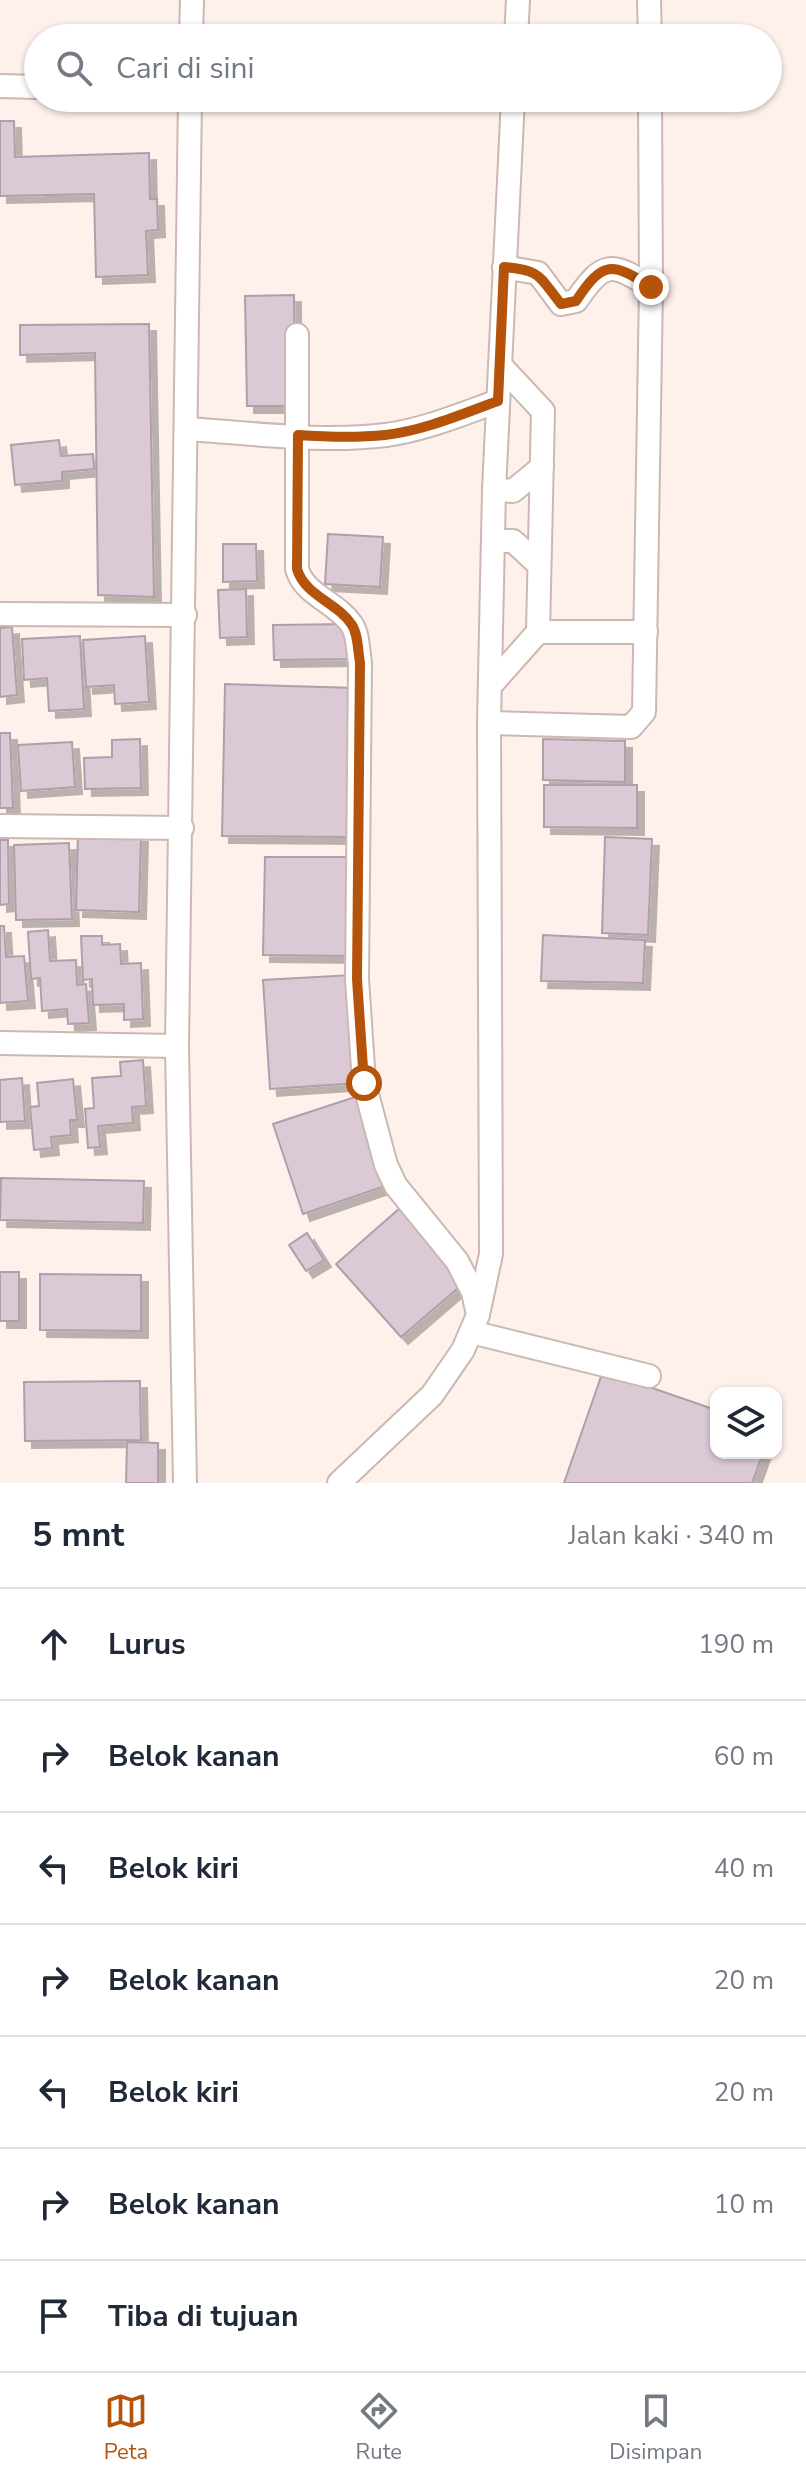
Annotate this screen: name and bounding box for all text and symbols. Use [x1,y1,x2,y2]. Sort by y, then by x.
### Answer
search box [24,24,782,112]
icon: search [52,46,96,90]
text: Cari di sini [116,48,255,89]
route end [633,269,669,305]
route start [346,1065,382,1101]
map controls [710,1387,782,1459]
button: layers [710,1387,782,1459]
text: 5 mnt [32,1512,124,1558]
text: Jalan kaki · 340 m [568,1518,774,1553]
icon: ahead [32,1622,76,1666]
text: Lurus [108,1624,186,1665]
text: 190 m [698,1627,774,1662]
icon: right [32,1734,76,1778]
text: Belok kanan [108,1736,280,1777]
text: 60 m [714,1739,774,1774]
icon: left [32,1846,76,1890]
text: Belok kiri [108,1848,239,1889]
text: 40 m [714,1851,774,1886]
icon: right [32,1958,76,2002]
text: Belok kanan [108,1960,280,2001]
text: 20 m [714,1963,774,1998]
icon: left [32,2070,76,2114]
text: Belok kiri [108,2072,239,2113]
text: 20 m [714,2075,774,2110]
icon: right [32,2182,76,2226]
text: Belok kanan [108,2184,280,2225]
text: 10 m [714,2187,774,2222]
icon: arrive [32,2294,76,2338]
text: Tiba di tujuan [108,2296,299,2337]
tab: Peta [104,2389,148,2467]
tab: Rute [356,2389,402,2467]
tab: Disimpan [609,2389,702,2467]

